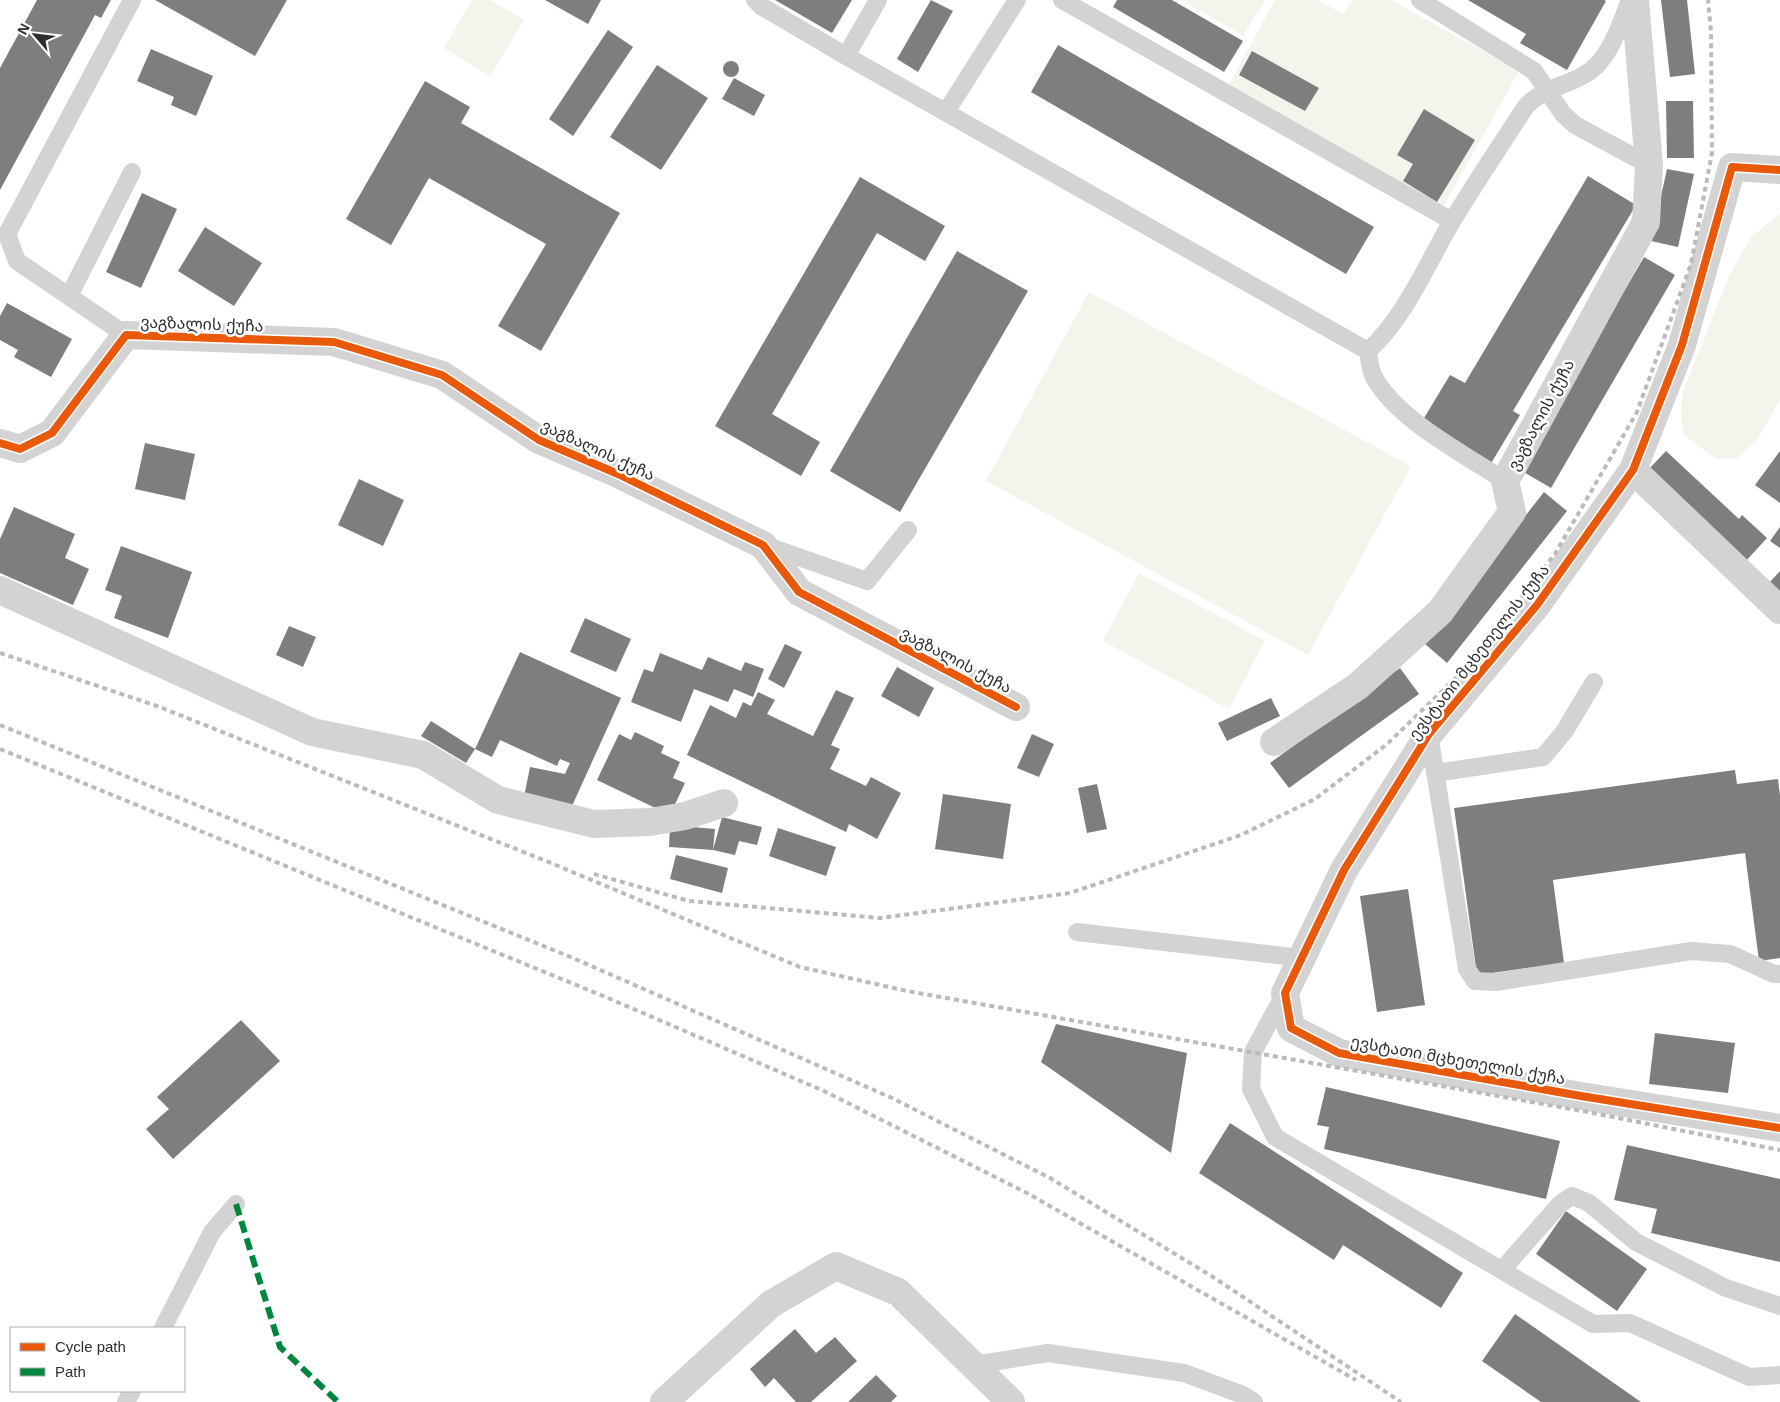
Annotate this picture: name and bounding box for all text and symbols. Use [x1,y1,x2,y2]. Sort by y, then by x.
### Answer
north arrow [10,10,60,60]
text: N [14,21,33,37]
street label: ვაგზალის ქუჩა [140,313,264,337]
street label: ვაგზალის ქუჩა [1505,357,1579,474]
street label: ვაგზალის ქუჩა [538,416,657,486]
street label: ევსტათი მცხეთელის ქუჩა [1405,561,1554,744]
street label: ვაგზალის ქუჩა [897,624,1014,698]
street label: ევსტათი მცხეთელის ქუჩა [1349,1033,1567,1089]
legend [10,1327,185,1392]
text: Cycle path [55,1338,126,1355]
text: Path [55,1363,86,1380]

